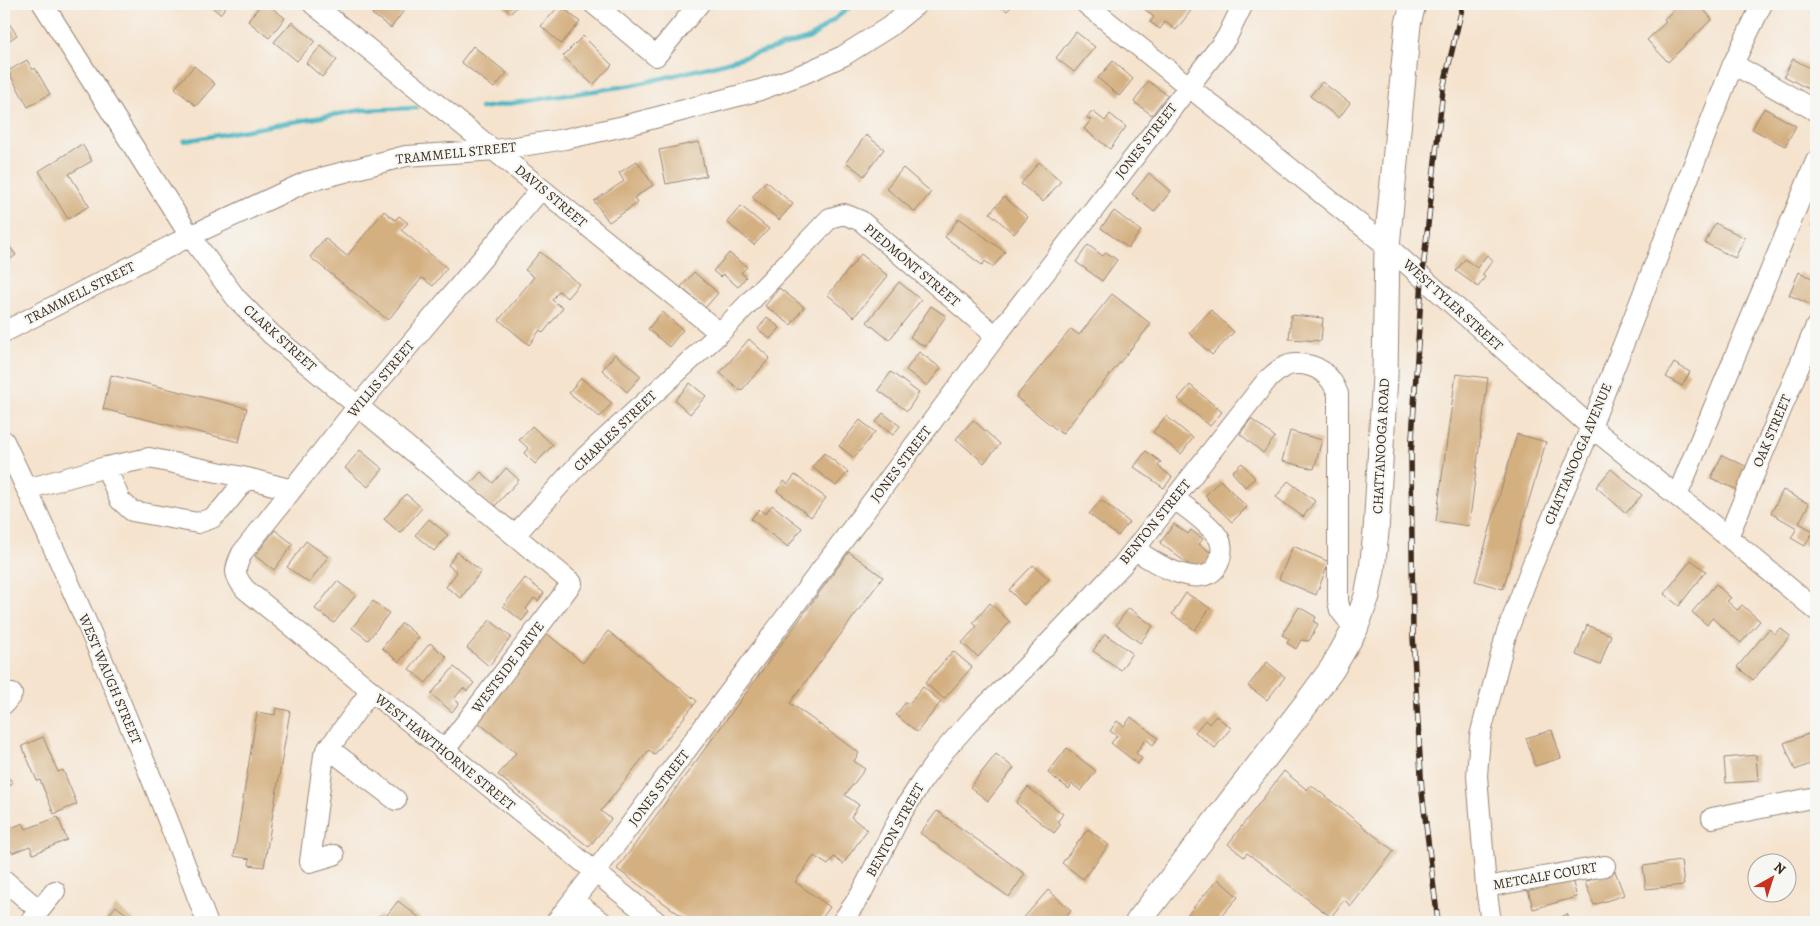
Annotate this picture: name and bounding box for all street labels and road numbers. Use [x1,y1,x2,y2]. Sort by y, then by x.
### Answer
street label: JONES STREET [1111,99,1182,183]
street label: TRAMMELL STREET [395,137,517,169]
street label: DAVIS STREET [511,160,591,232]
street label: PIEDMONT STREET [860,219,964,311]
street label: WEST TYLER STREET [1398,254,1507,355]
street label: TRAMMELL STREET [22,257,138,329]
street label: CLARK STREET [239,300,321,376]
street label: WILLIS STREET [343,336,419,422]
street label: CHATTANOOGA ROAD [1368,377,1394,514]
street label: CHATTANOOGA AVENUE [1540,380,1616,528]
street label: CHARLES STREET [569,386,661,476]
street label: OAK STREET [1748,391,1796,470]
street label: JONES STREET [866,422,936,506]
street label: BENTON STREET [1115,475,1195,568]
street label: WEST WAUGH STREET [74,610,146,747]
street label: WESTSIDE DRIVE [467,617,549,717]
street label: WEST HAWTHORNE STREET [370,689,519,815]
street label: JONES STREET [624,746,694,830]
street label: BENTON STREET [861,780,929,880]
street label: METCALF COURT [1491,857,1599,895]

